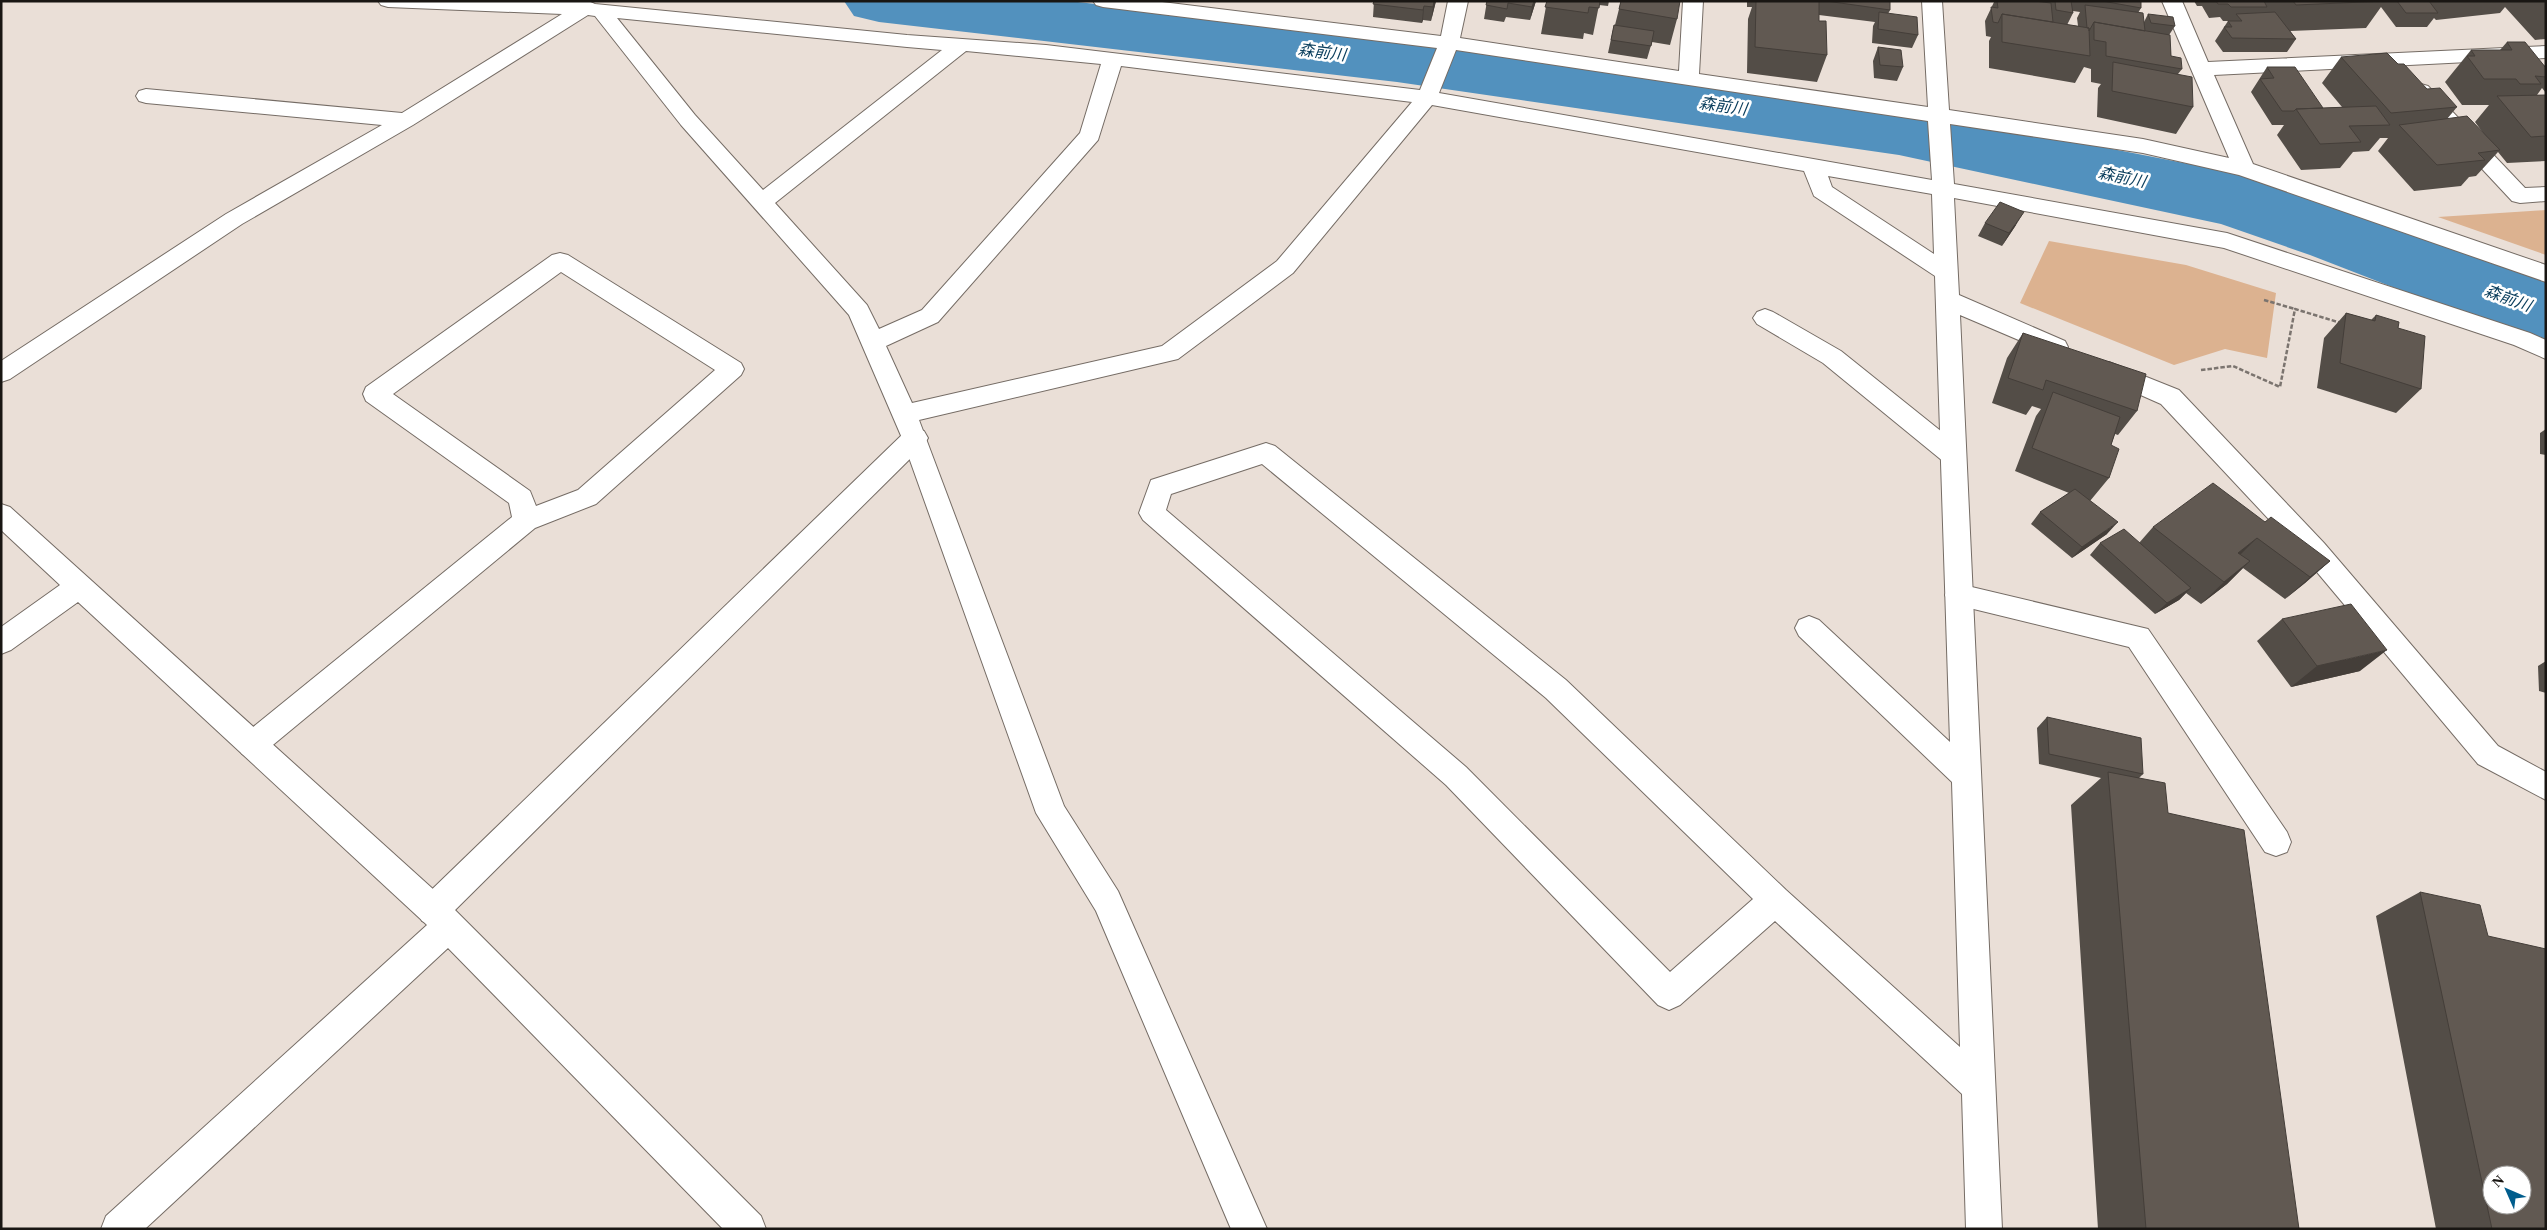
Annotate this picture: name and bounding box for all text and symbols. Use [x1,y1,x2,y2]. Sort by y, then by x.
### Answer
water label: 森前川 [1297,41,1349,64]
water label: 森前川 [1698,94,1750,118]
water label: 森前川 [2097,164,2149,191]
water label: 森前川 [2483,282,2535,315]
north arrow [2482,1165,2532,1215]
text: N [2489,1172,2507,1190]

